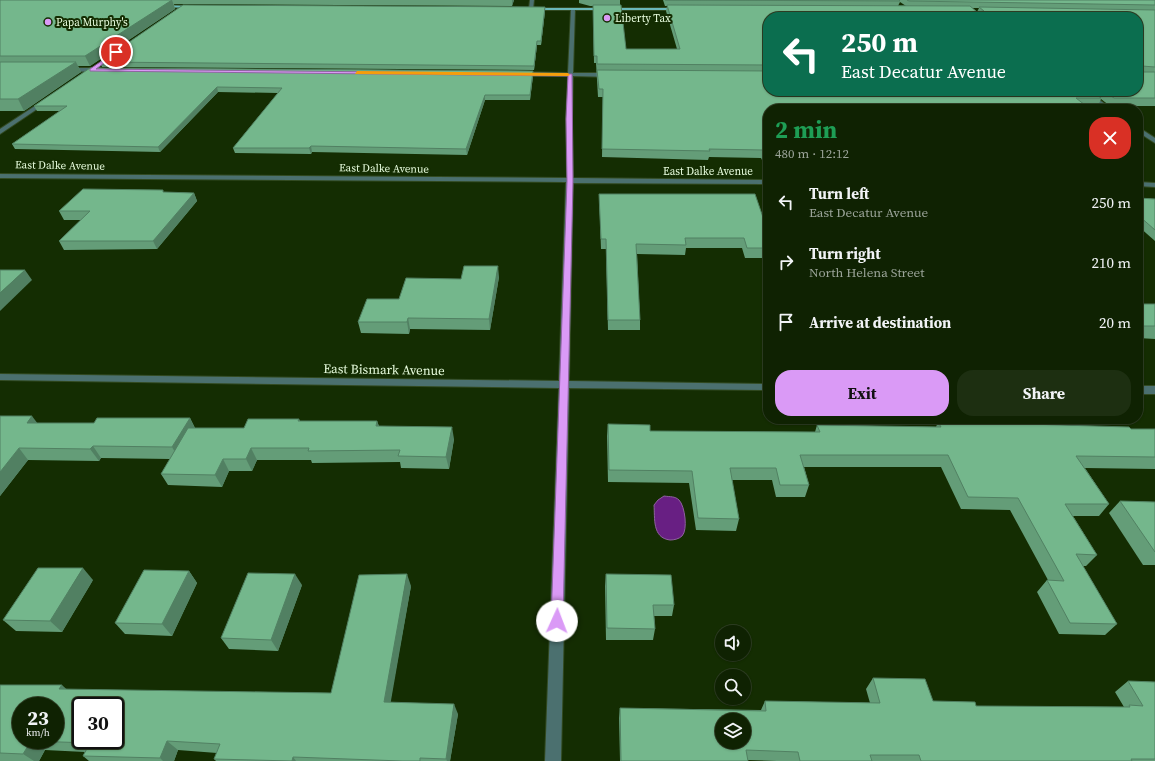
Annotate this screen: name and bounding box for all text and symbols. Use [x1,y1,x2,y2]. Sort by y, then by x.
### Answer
place label: Liberty Tax [615,11,671,26]
marker: Liberty Tax [602,13,612,23]
place label: Papa Murphy's [56,15,128,30]
marker: Papa Murphy's [43,17,53,27]
text: 250 m [841,23,918,61]
icon: left [775,28,827,80]
pin [99,35,133,69]
icon: arrive [105,41,127,63]
text: East Decatur Avenue [841,59,1006,84]
text: 2 min [775,113,837,146]
button: close [1089,117,1131,159]
text: 480 m · 12:12 [775,145,849,162]
street label: East Dalke Avenue [15,157,105,174]
street label: East Dalke Avenue [339,160,429,177]
street label: East Dalke Avenue [663,164,753,179]
text: Turn left [809,183,869,204]
icon: left [775,191,797,213]
text: 250 m [1091,192,1131,213]
text: East Decatur Avenue [809,204,928,221]
text: Turn right [809,243,881,264]
icon: right [775,251,797,273]
text: 210 m [1091,252,1131,273]
text: North Helena Street [809,264,924,281]
icon: arrive [775,311,797,333]
text: Arrive at destination [809,312,951,333]
text: 20 m [1099,312,1131,333]
street label: East Bismark Avenue [323,360,445,379]
button: Exit [775,370,949,416]
button: Share [957,370,1131,416]
position arrow [536,600,578,642]
map controls [715,625,751,749]
button: sound [715,625,751,661]
button: search [715,669,751,705]
speed limit sign: 30 [72,697,124,749]
text: 23 [27,704,49,732]
button: layers [715,713,751,749]
text: km/h [26,726,50,739]

